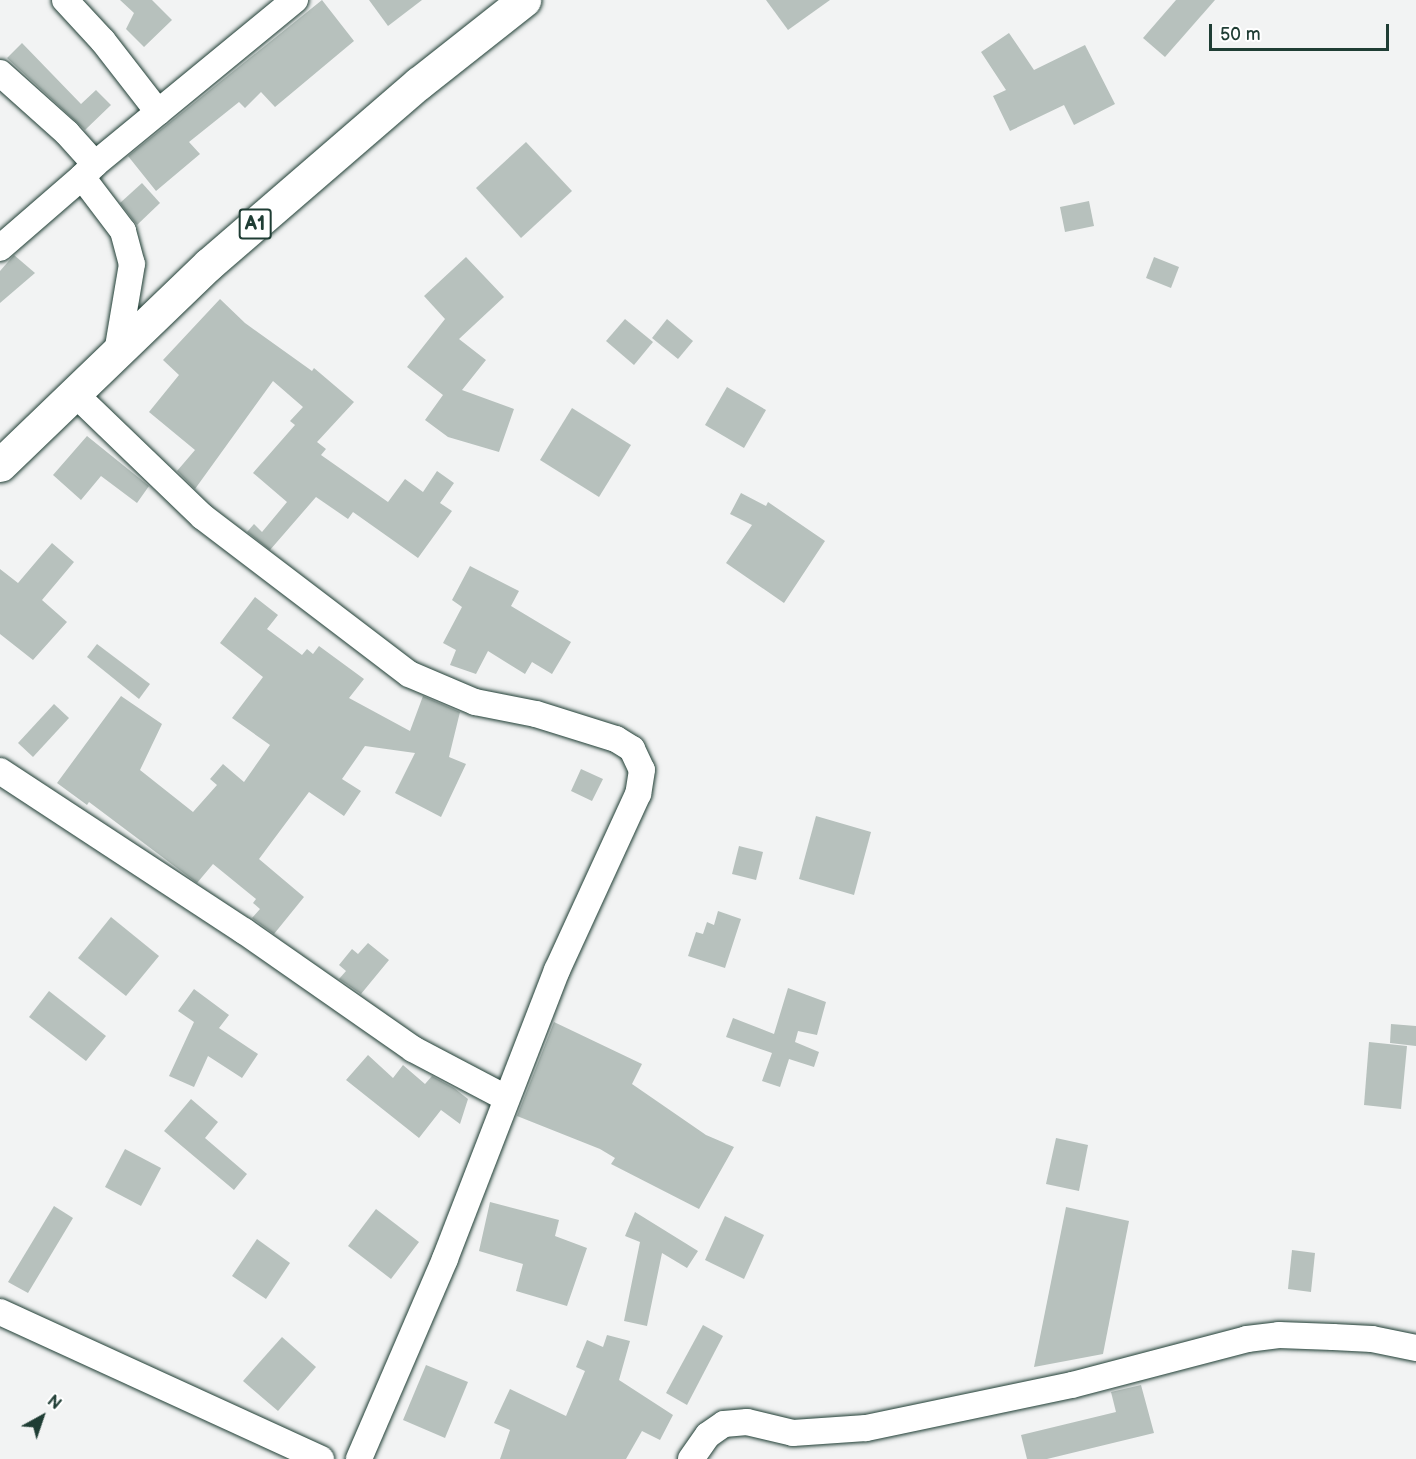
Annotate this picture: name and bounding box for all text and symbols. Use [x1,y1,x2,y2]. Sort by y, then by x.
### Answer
scale bar [1212,12,1392,50]
text: 50 m [1220,24,1261,45]
road number: A1 [238,207,272,241]
north arrow [12,1387,72,1447]
text: N [43,1392,65,1414]

